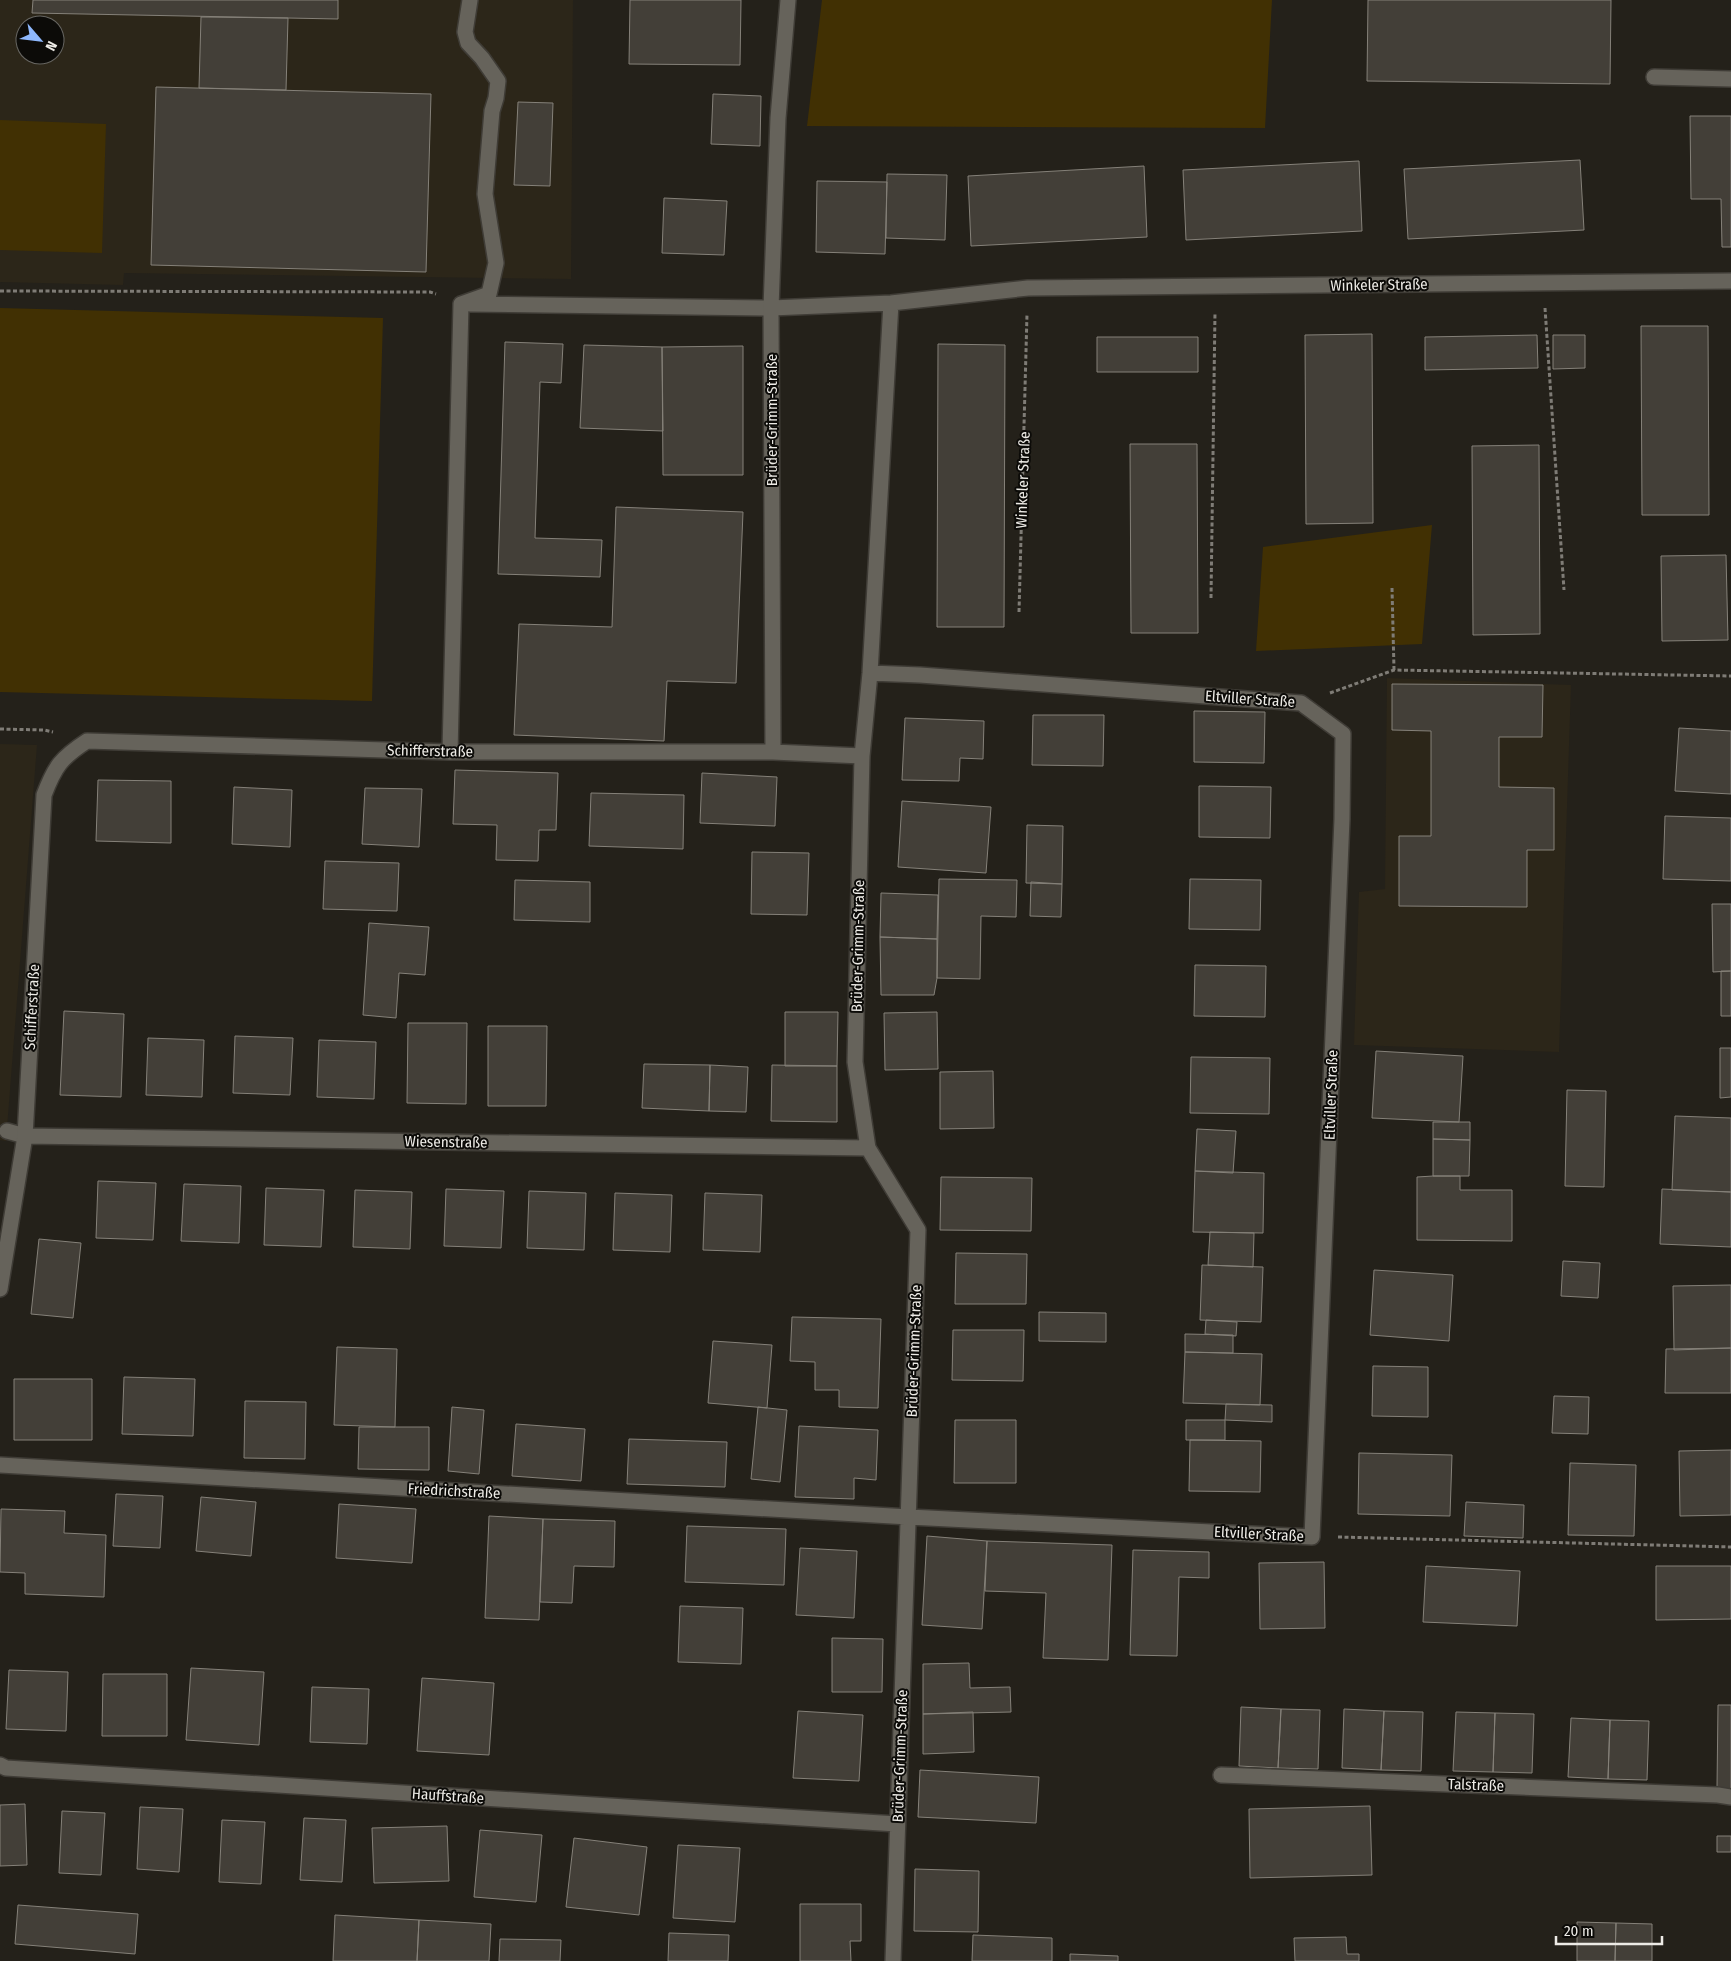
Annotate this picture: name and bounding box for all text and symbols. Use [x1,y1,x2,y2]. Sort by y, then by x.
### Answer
north arrow [15,15,65,65]
text: N [42,38,61,54]
street label: Winkeler Straße [1330,275,1428,295]
street label: Brüder-Grimm-Straße [763,354,781,486]
street label: Winkeler Straße [1012,431,1034,529]
street label: Eltviller Straße [1204,687,1296,711]
street label: Schifferstraße [387,741,473,761]
street label: Brüder-Grimm-Straße [848,880,868,1012]
street label: Schifferstraße [21,964,43,1050]
street label: Eltviller Straße [1320,1050,1342,1140]
street label: Wiesenstraße [404,1132,488,1152]
street label: Brüder-Grimm-Straße [903,1284,925,1418]
street label: Friedrichstraße [407,1480,501,1502]
street label: Eltviller Straße [1214,1523,1304,1545]
street label: Brüder-Grimm-Straße [889,1689,911,1823]
street label: Talstraße [1448,1775,1504,1795]
street label: Hauffstraße [411,1785,485,1807]
scale bar [1556,1914,1662,1946]
text: 20 m [1564,1922,1594,1940]

